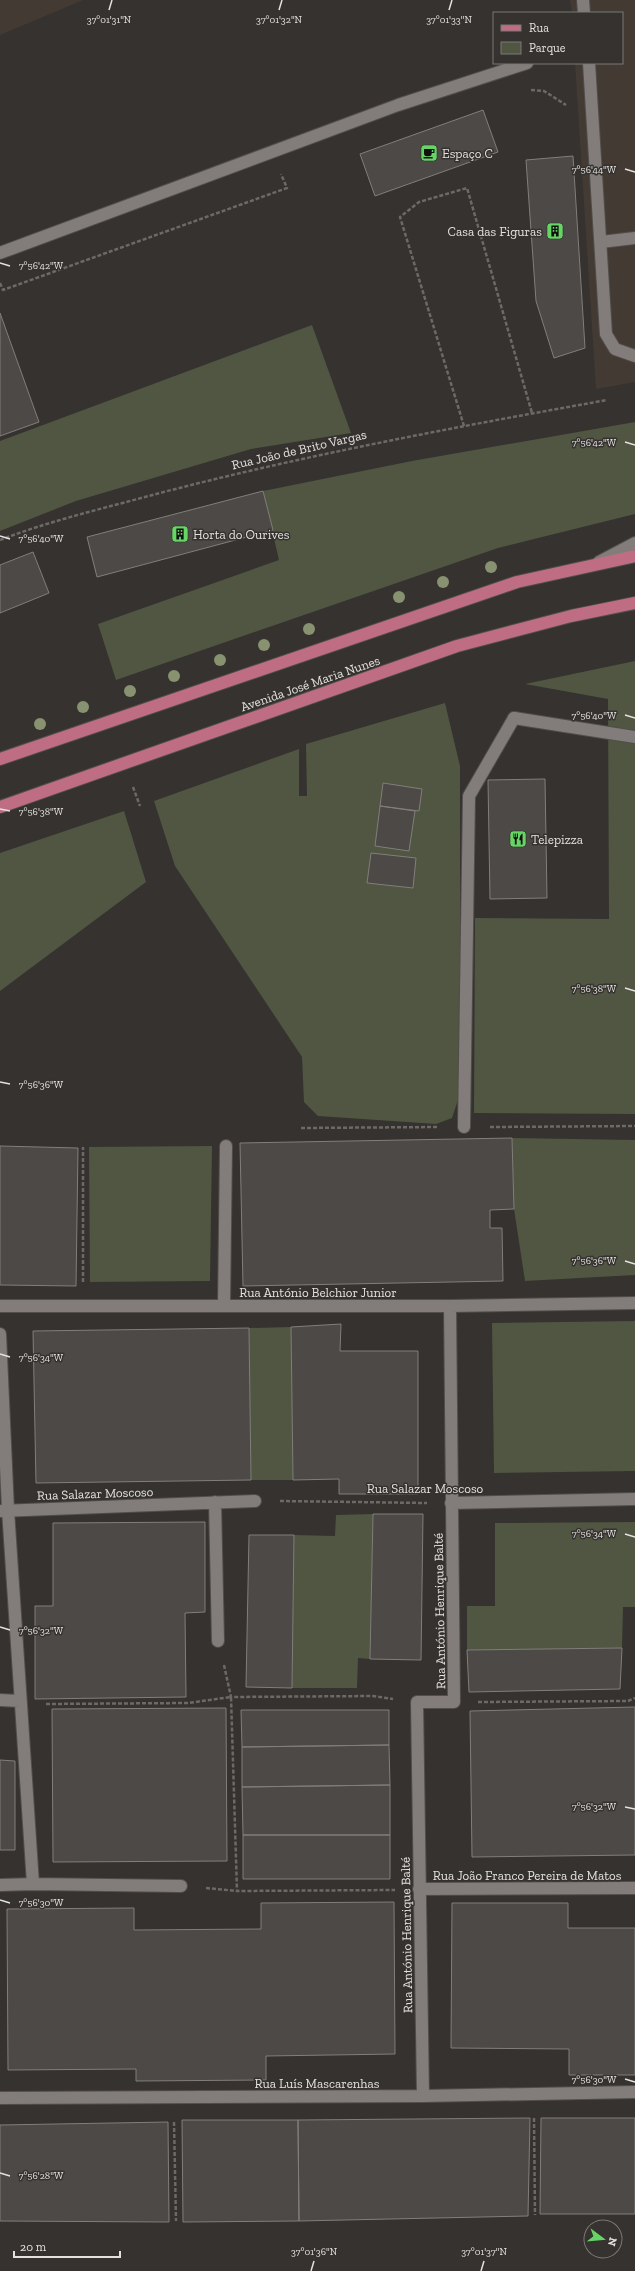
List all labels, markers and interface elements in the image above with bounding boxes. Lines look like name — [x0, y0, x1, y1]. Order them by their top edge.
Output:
legend — [493, 12, 623, 64]
text: 37°01'31"N — [87, 14, 132, 26]
text: 37°01'32"N — [256, 14, 303, 26]
text: 37°01'33"N — [426, 14, 472, 26]
text: Rua — [529, 21, 549, 35]
text: Parque — [529, 41, 566, 55]
cafe icon: Espaço C — [419, 143, 439, 163]
place label: Espaço C — [442, 146, 493, 161]
text: 7°56'44"W — [572, 164, 617, 176]
building icon: Casa das Figuras — [545, 221, 565, 241]
place label: Casa das Figuras — [448, 224, 542, 239]
text: 7°56'42"W — [19, 260, 64, 272]
street label: Rua João de Brito Vargas — [230, 427, 368, 472]
text: 7°56'42"W — [572, 437, 617, 449]
building icon: Horta do Ourives — [170, 524, 190, 544]
place label: Horta do Ourives — [193, 527, 290, 542]
text: 7°56'40"W — [19, 533, 64, 545]
street label: Avenida José Maria Nunes — [239, 652, 382, 714]
text: 7°56'40"W — [572, 710, 617, 722]
text: 7°56'38"W — [19, 806, 64, 818]
restaurant icon: Telepizza — [508, 829, 528, 849]
place label: Telepizza — [531, 832, 584, 847]
text: 7°56'38"W — [572, 983, 617, 995]
text: 7°56'36"W — [19, 1079, 64, 1091]
text: 7°56'36"W — [572, 1255, 617, 1267]
street label: Rua António Belchior Junior — [239, 1285, 397, 1300]
text: 7°56'34"W — [19, 1352, 64, 1364]
street label: Rua Salazar Moscoso — [367, 1481, 484, 1496]
street label: Rua Salazar Moscoso — [37, 1484, 154, 1503]
text: 7°56'34"W — [572, 1528, 617, 1540]
street label: Rua António Henrique Balté — [431, 1533, 448, 1689]
text: 7°56'32"W — [19, 1625, 64, 1637]
text: 7°56'32"W — [572, 1801, 617, 1813]
street label: Rua António Henrique Balté — [398, 1857, 415, 2013]
street label: Rua João Franco Pereira de Matos — [433, 1868, 622, 1883]
text: 7°56'30"W — [19, 1897, 64, 1909]
text: 7°56'30"W — [572, 2074, 617, 2086]
street label: Rua Luís Mascarenhas — [255, 2076, 380, 2091]
text: 7°56'28"W — [19, 2170, 64, 2182]
north arrow — [583, 2219, 623, 2259]
scale bar — [14, 2233, 120, 2259]
text: N — [605, 2236, 620, 2248]
text: 20 m — [20, 2240, 47, 2254]
text: 37°01'36"N — [291, 2246, 338, 2258]
text: 37°01'37"N — [461, 2246, 507, 2258]

